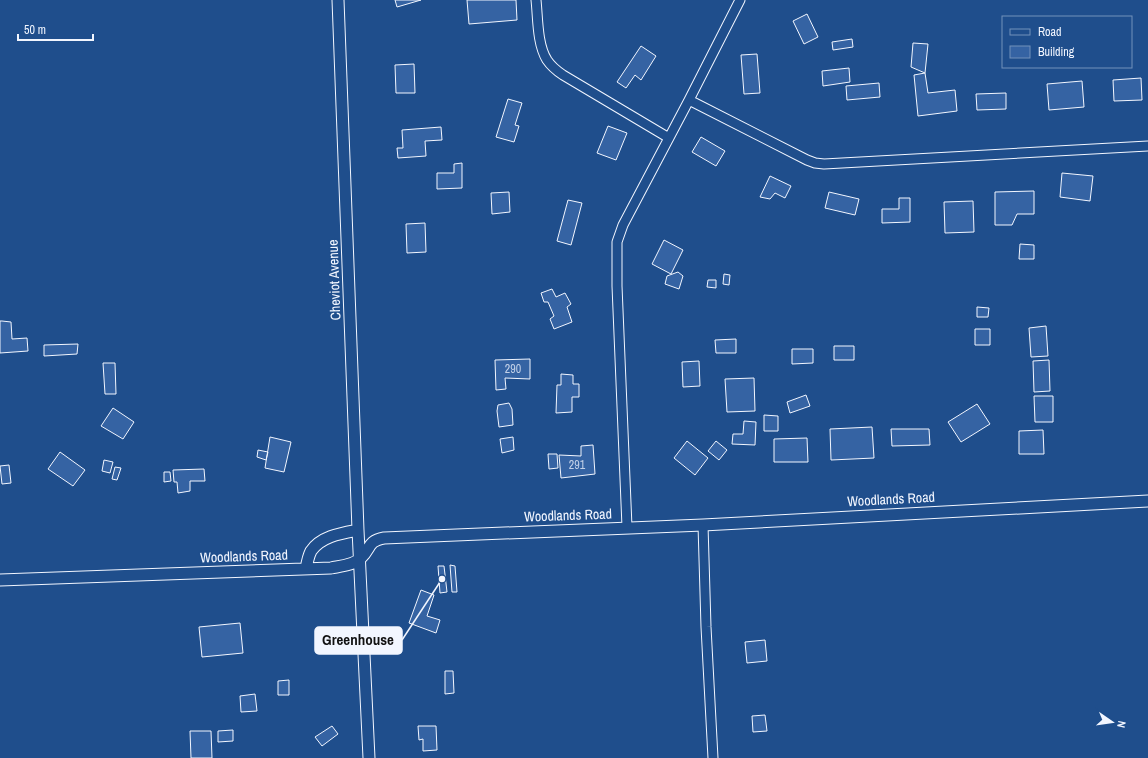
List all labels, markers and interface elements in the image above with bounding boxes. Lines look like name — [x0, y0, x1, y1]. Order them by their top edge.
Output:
scale bar — [18, 16, 93, 42]
legend — [1002, 16, 1132, 68]
text: 50 m — [24, 22, 46, 38]
text: Road — [1038, 24, 1062, 40]
text: Building — [1038, 44, 1075, 60]
street label: Cheviot Avenue — [324, 239, 344, 321]
house number: 290 — [505, 361, 521, 377]
house number: 291 — [569, 457, 586, 473]
street label: Woodlands Road — [847, 488, 935, 510]
street label: Woodlands Road — [524, 504, 612, 526]
street label: Woodlands Road — [200, 545, 288, 567]
callout: Greenhouse — [315, 627, 402, 654]
text: Greenhouse — [322, 629, 394, 650]
north arrow — [1092, 702, 1132, 742]
text: N — [1114, 720, 1129, 729]

